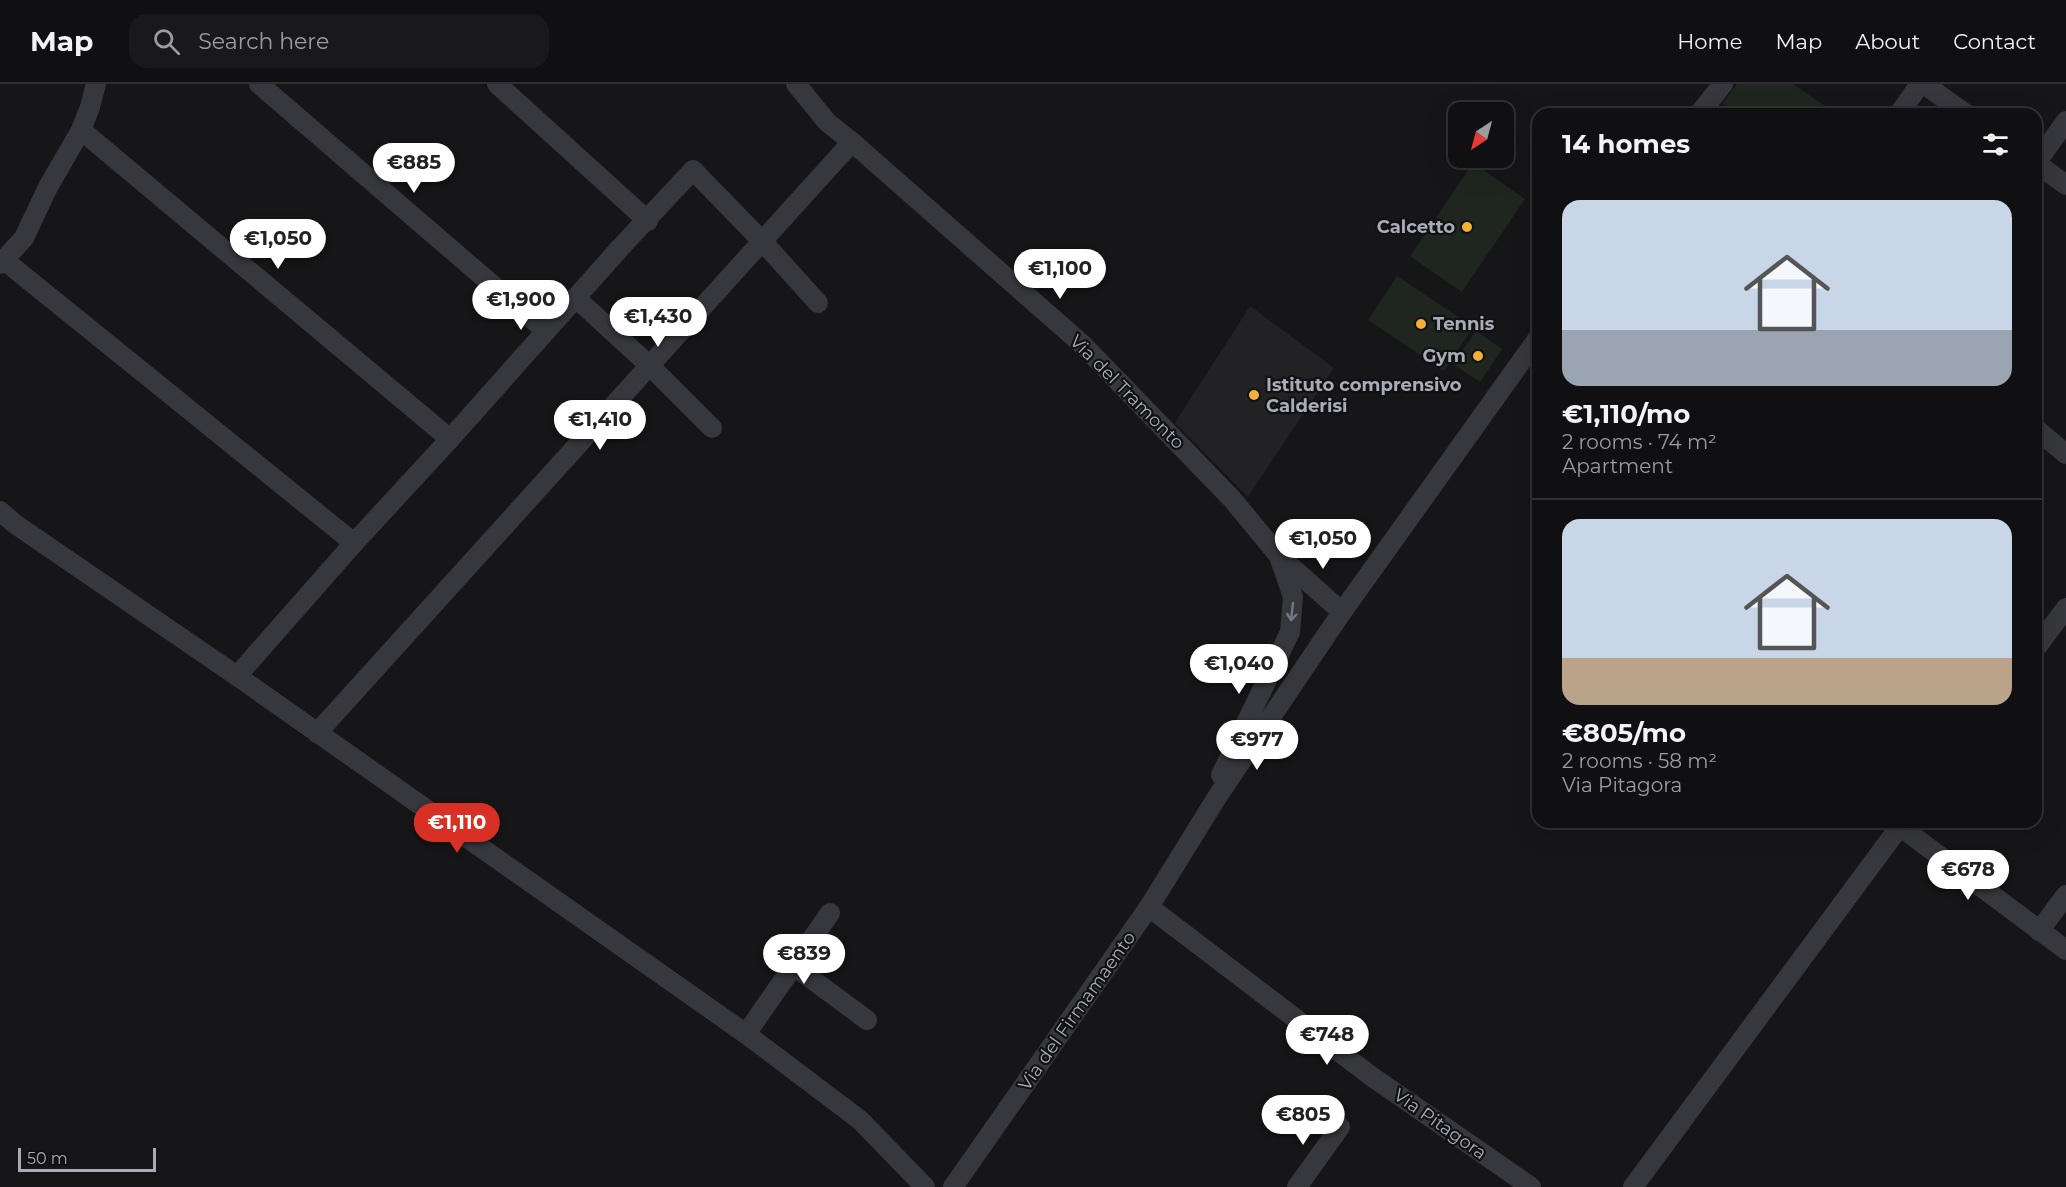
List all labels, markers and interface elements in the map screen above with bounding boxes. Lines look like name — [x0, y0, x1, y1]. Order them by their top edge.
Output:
search box — [129, 14, 549, 68]
text: Map — [30, 24, 93, 58]
icon: search — [150, 25, 183, 58]
text: Search here — [198, 28, 329, 55]
text: Home — [1677, 29, 1742, 54]
text: Map — [1775, 29, 1822, 54]
text: About — [1855, 29, 1920, 54]
text: Contact — [1953, 29, 2036, 54]
north arrow — [1448, 102, 1514, 168]
map controls — [1448, 102, 1514, 168]
text: 14 homes — [1562, 128, 1690, 160]
icon: filters — [1979, 128, 2012, 161]
pin: €885 — [378, 143, 450, 194]
text: €885 — [387, 150, 441, 174]
place label: Calcetto — [1377, 216, 1455, 238]
pin: €1,050 — [229, 219, 327, 270]
marker: Calcetto — [1460, 220, 1474, 234]
text: €1,050 — [244, 226, 312, 250]
icon: home — [1733, 239, 1841, 347]
pin: €1,100 — [1011, 249, 1109, 300]
text: €1,100 — [1028, 256, 1092, 280]
pin: €1,900 — [472, 280, 570, 331]
text: €1,900 — [486, 287, 556, 311]
pin: €1,430 — [609, 297, 707, 348]
text: €1,430 — [624, 304, 692, 328]
place label: Tennis — [1433, 313, 1495, 335]
marker: Tennis — [1414, 317, 1428, 331]
street label: Via del Tramonto — [1065, 330, 1189, 454]
place label: Gym — [1422, 345, 1466, 367]
marker: Gym — [1471, 349, 1485, 363]
place label: Istituto comprensivo Calderisi — [1266, 374, 1462, 417]
marker: Istituto comprensivo Calderisi — [1247, 388, 1261, 402]
text: €1,110/mo — [1562, 398, 1690, 430]
pin: €1,410 — [551, 400, 649, 451]
text: €1,410 — [568, 407, 632, 431]
text: 2 rooms · 74 m² — [1562, 430, 1717, 454]
text: Apartment — [1562, 454, 1673, 478]
pin: €1,050 — [1274, 519, 1372, 570]
text: €1,050 — [1289, 526, 1357, 550]
icon: home — [1733, 558, 1841, 666]
one-way arrow — [1286, 602, 1297, 622]
pin: €1,040 — [1190, 644, 1288, 695]
text: €1,040 — [1204, 651, 1274, 675]
text: €805/mo — [1562, 717, 1686, 749]
pin: €977 — [1221, 720, 1293, 771]
text: €977 — [1230, 727, 1284, 751]
text: 2 rooms · 58 m² — [1562, 749, 1717, 773]
text: Via Pitagora — [1562, 773, 1682, 797]
pin: €1,110 — [408, 803, 506, 854]
text: €1,110 — [428, 810, 486, 834]
pin: €678 — [1932, 850, 2004, 901]
text: €678 — [1941, 857, 1995, 881]
street label: Via del Firmamaento — [1014, 927, 1140, 1095]
pin: €839 — [768, 934, 840, 985]
text: €839 — [777, 941, 831, 965]
pin: €748 — [1291, 1015, 1363, 1066]
text: €748 — [1300, 1022, 1354, 1046]
street label: Via Pitagora — [1389, 1084, 1491, 1164]
pin: €805 — [1267, 1095, 1339, 1146]
text: €805 — [1276, 1102, 1330, 1126]
scale bar — [18, 1145, 156, 1172]
text: 50 m — [27, 1149, 68, 1168]

